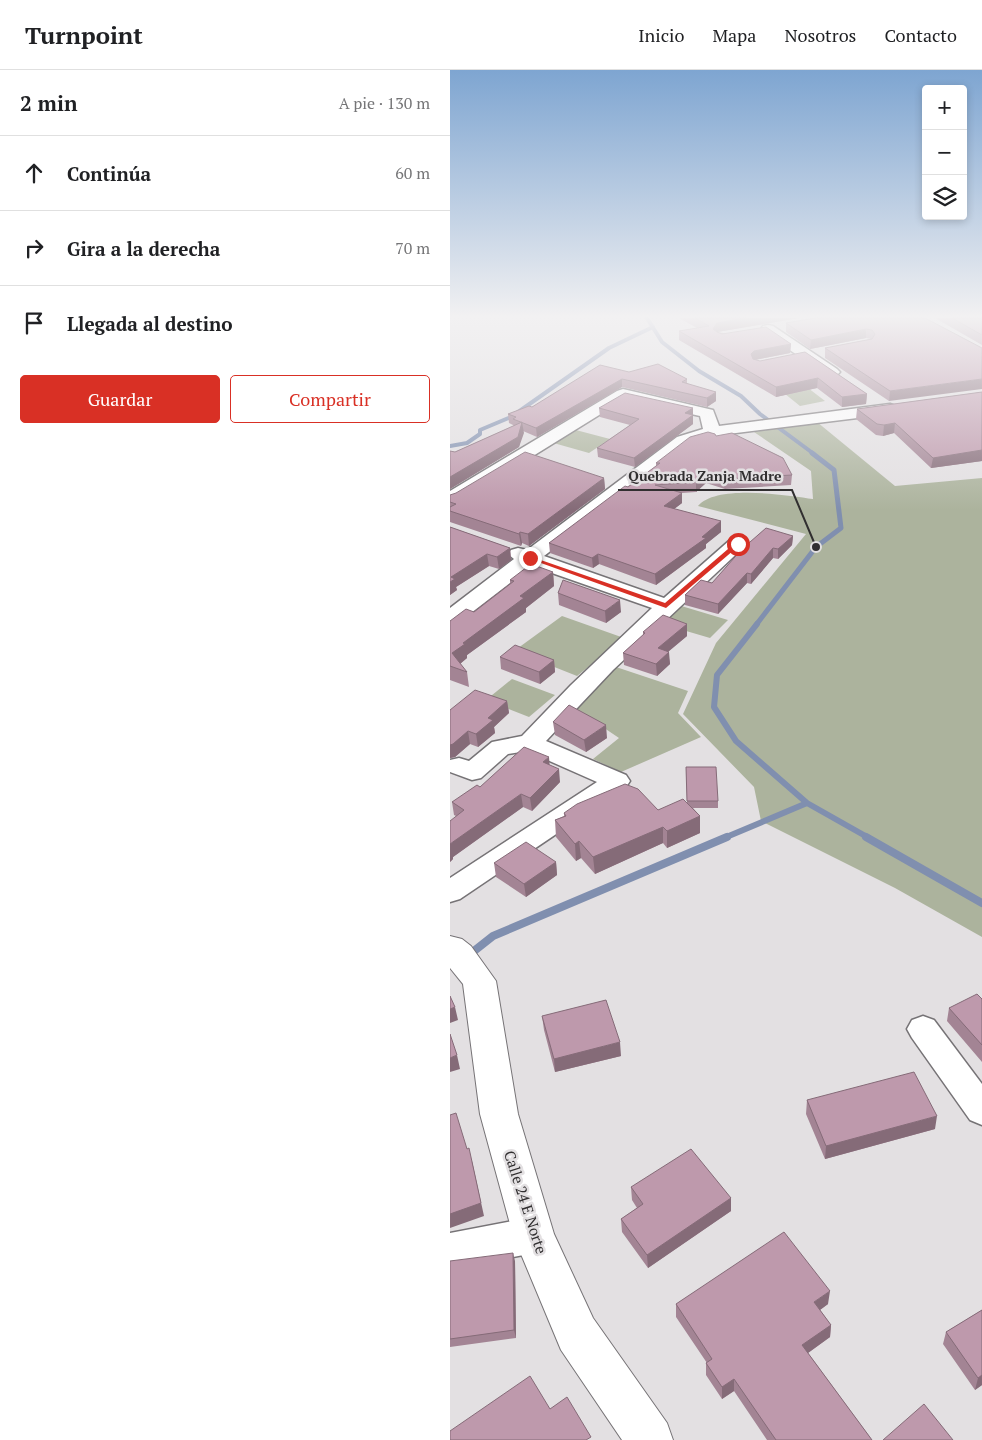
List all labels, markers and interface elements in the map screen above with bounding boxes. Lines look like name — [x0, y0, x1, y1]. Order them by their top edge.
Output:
text: Turnpoint — [25, 19, 143, 51]
text: Inicio — [638, 23, 684, 47]
text: Mapa — [712, 23, 756, 47]
text: Nosotros — [784, 23, 856, 47]
text: Contacto — [884, 23, 957, 47]
map controls — [922, 85, 967, 220]
button: + — [922, 85, 967, 130]
text: 2 min — [20, 89, 77, 117]
text: A pie · 130 m — [339, 92, 430, 114]
button: − — [922, 130, 967, 175]
icon: ahead — [20, 159, 48, 187]
text: Continúa — [67, 161, 151, 186]
text: 60 m — [395, 162, 430, 184]
button: layers — [922, 175, 967, 220]
icon: right — [20, 234, 48, 262]
text: Gira a la derecha — [67, 236, 220, 261]
text: 70 m — [395, 237, 430, 259]
icon: arrive — [20, 309, 48, 337]
text: Llegada al destino — [67, 311, 233, 336]
button: Guardar — [20, 375, 220, 423]
button: Compartir — [230, 375, 430, 423]
callout: Quebrada Zanja Madre — [618, 461, 792, 490]
text: Quebrada Zanja Madre — [628, 466, 782, 485]
route start — [727, 533, 750, 556]
route end — [519, 547, 542, 570]
street label: Calle 24 E Norte — [500, 1148, 552, 1256]

